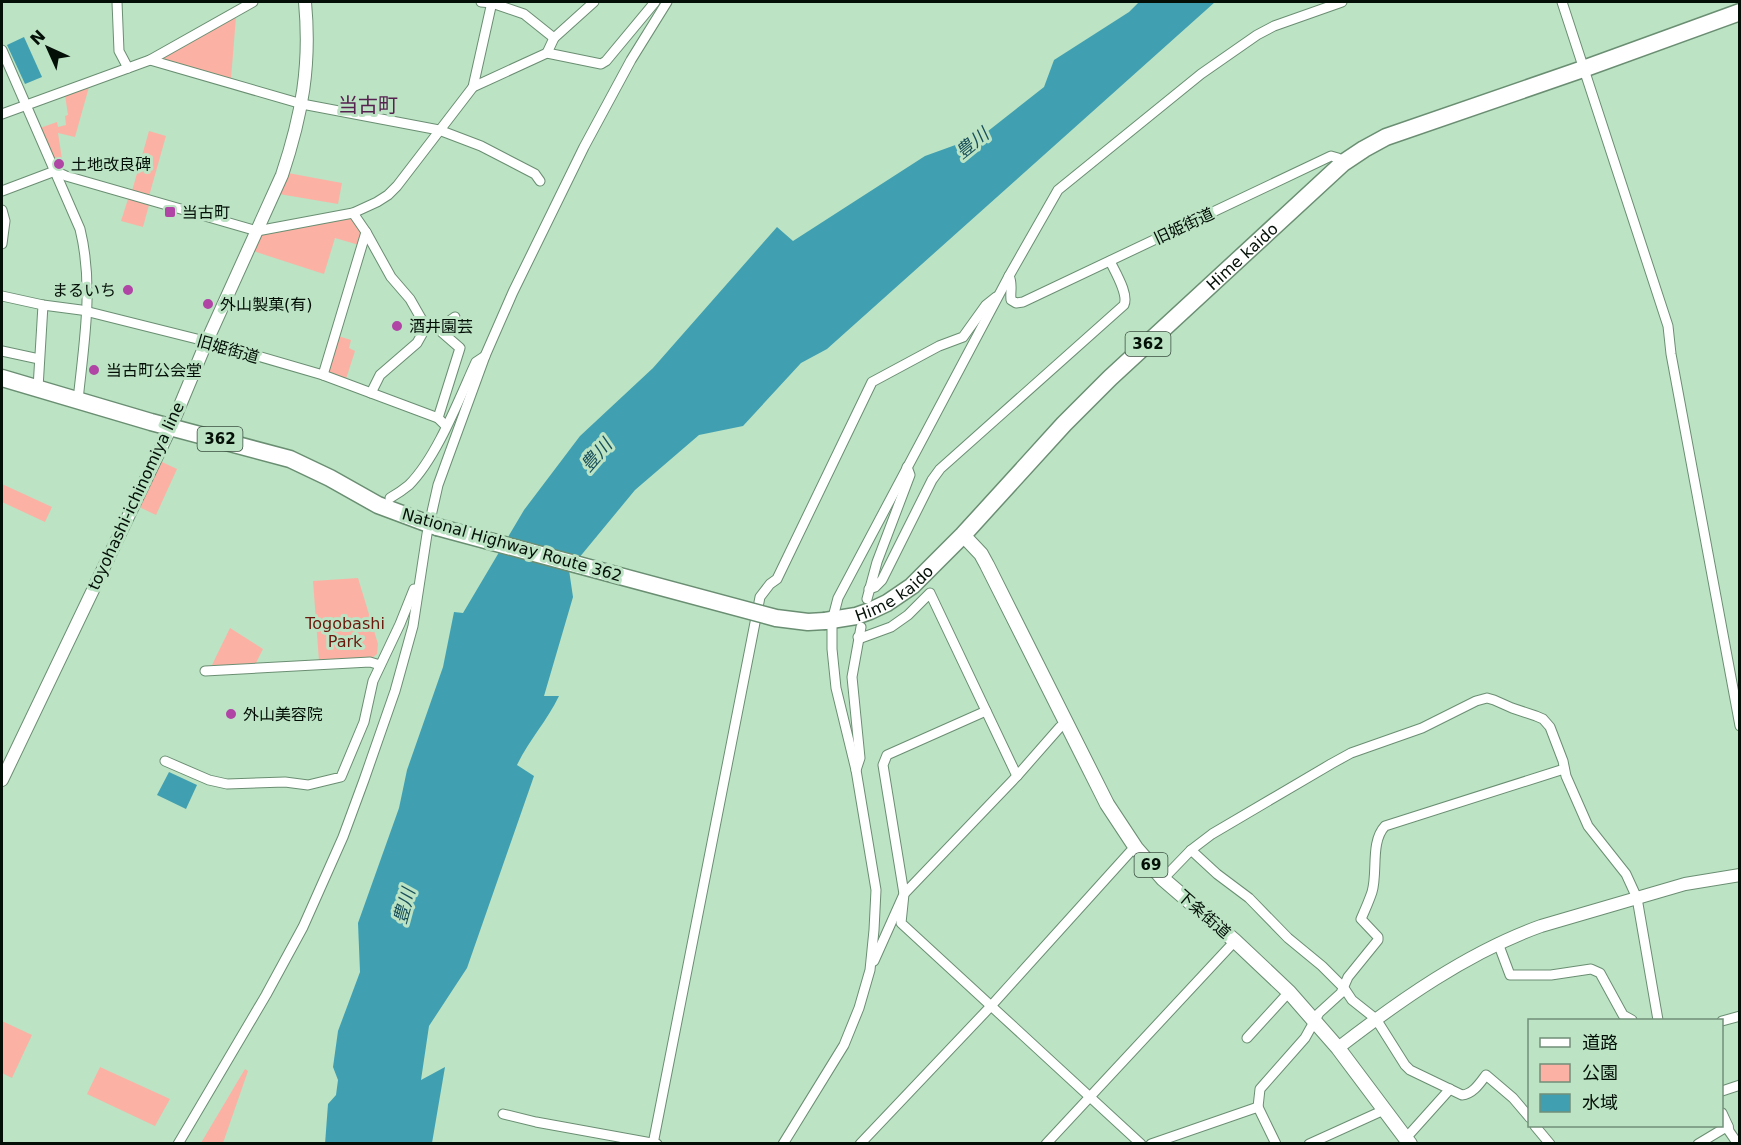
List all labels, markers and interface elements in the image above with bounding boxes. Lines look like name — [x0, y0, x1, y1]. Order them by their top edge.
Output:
north arrow — [18, 18, 78, 78]
text: N — [26, 26, 49, 49]
district label: 当古町 — [338, 93, 398, 117]
water label: 豊川 — [951, 122, 994, 162]
place label: 土地改良碑 — [71, 155, 151, 174]
marker: 土地改良碑 — [52, 157, 66, 171]
place label: 当古町 — [182, 203, 230, 222]
street label: 旧姫街道 — [1151, 204, 1217, 248]
marker: 当古町 — [163, 205, 177, 219]
street label: Hime kaido — [1202, 219, 1281, 294]
place label: まるいち — [52, 281, 116, 300]
marker: まるいち — [121, 283, 135, 297]
place label: 外山製菓(有) — [220, 295, 313, 314]
marker: 外山製菓(有) — [201, 297, 215, 311]
place label: 酒井園芸 — [409, 317, 473, 336]
marker: 酒井園芸 — [390, 319, 404, 333]
street label: 旧姫街道 — [195, 331, 261, 367]
road number: 362 — [1126, 332, 1170, 356]
place label: 当古町公会堂 — [106, 361, 202, 380]
marker: 当古町公会堂 — [87, 363, 101, 377]
street label: toyohashi-ichinomiya line — [84, 399, 188, 593]
road number: 362 — [198, 427, 242, 451]
water label: 豊川 — [576, 433, 617, 475]
street label: National Highway Route 362 — [400, 504, 624, 586]
street label: Hime kaido — [852, 561, 937, 625]
park label: Togobashi Park — [304, 614, 385, 651]
place label: 外山美容院 — [243, 705, 323, 724]
marker: 外山美容院 — [224, 707, 238, 721]
road number: 69 — [1134, 853, 1168, 877]
water label: 豊川 — [389, 884, 419, 926]
street label: 下条街道 — [1174, 886, 1234, 942]
legend — [1528, 1019, 1723, 1127]
text: 道路 — [1582, 1032, 1618, 1053]
text: 公園 — [1582, 1062, 1618, 1083]
text: 水域 — [1582, 1092, 1618, 1113]

